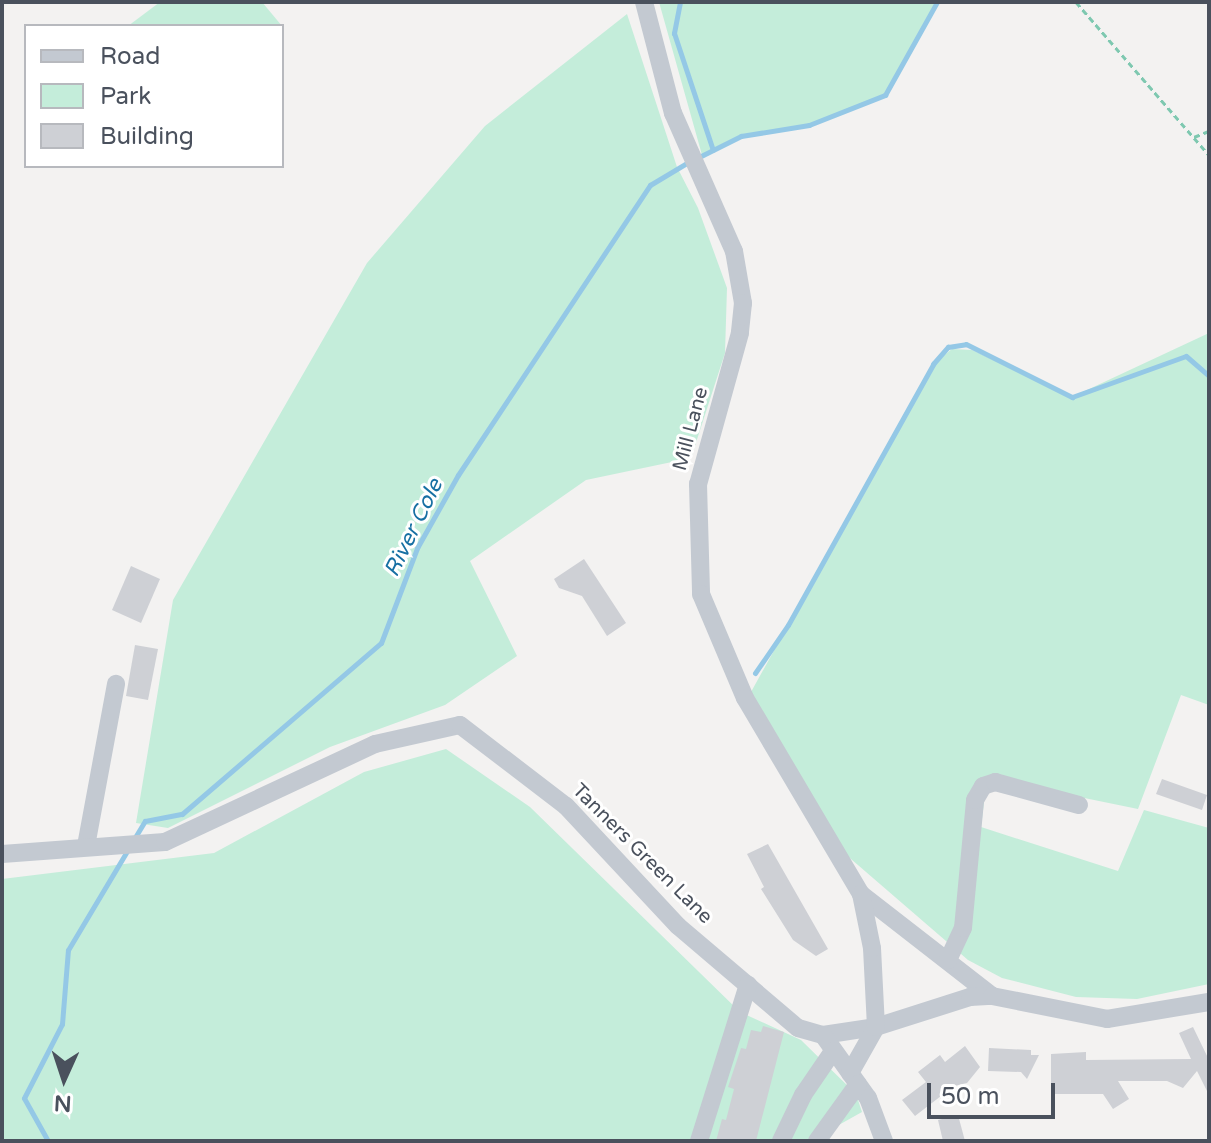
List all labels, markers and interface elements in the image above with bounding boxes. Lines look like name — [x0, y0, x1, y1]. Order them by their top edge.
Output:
legend — [24, 24, 284, 168]
text: Road — [100, 42, 160, 71]
text: Park — [100, 82, 151, 111]
text: Building — [100, 122, 194, 151]
street label: Mill Lane — [668, 385, 714, 473]
water label: River Cole — [379, 475, 449, 581]
street label: Tanners Green Lane — [567, 779, 717, 929]
north arrow — [24, 1039, 104, 1119]
scale bar — [931, 1067, 1059, 1117]
text: 50 m — [941, 1082, 999, 1111]
text: N — [53, 1090, 72, 1116]

